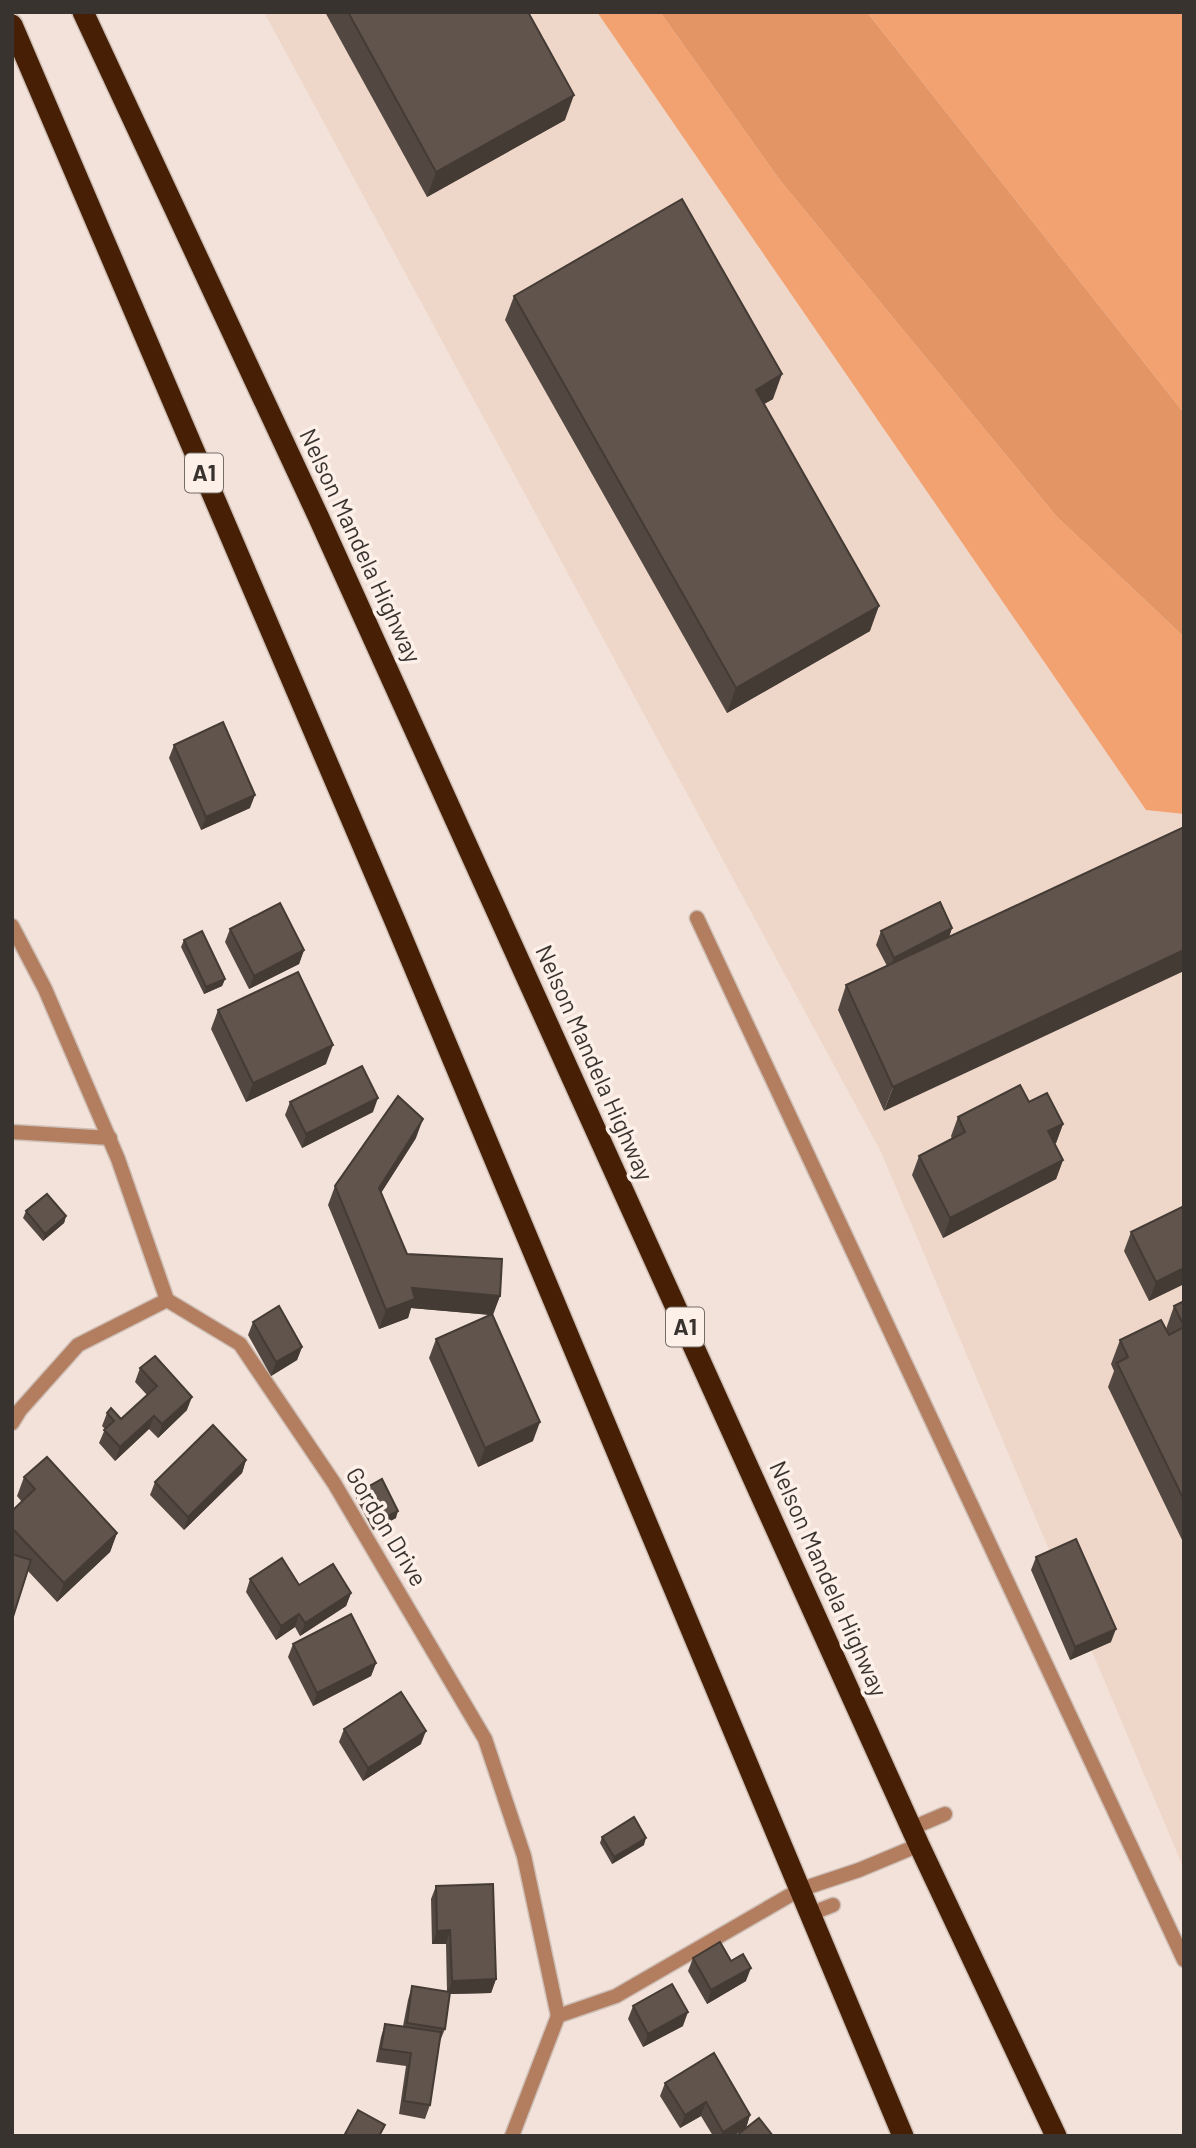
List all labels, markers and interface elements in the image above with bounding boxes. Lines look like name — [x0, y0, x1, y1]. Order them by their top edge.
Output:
street label: Nelson Mandela Highway — [294, 424, 428, 667]
road number: A1 — [185, 453, 223, 492]
street label: Nelson Mandela Highway — [530, 940, 661, 1185]
road number: A1 — [666, 1308, 704, 1346]
street label: Nelson Mandela Highway — [764, 1456, 895, 1701]
street label: Gordon Drive — [340, 1461, 434, 1591]

